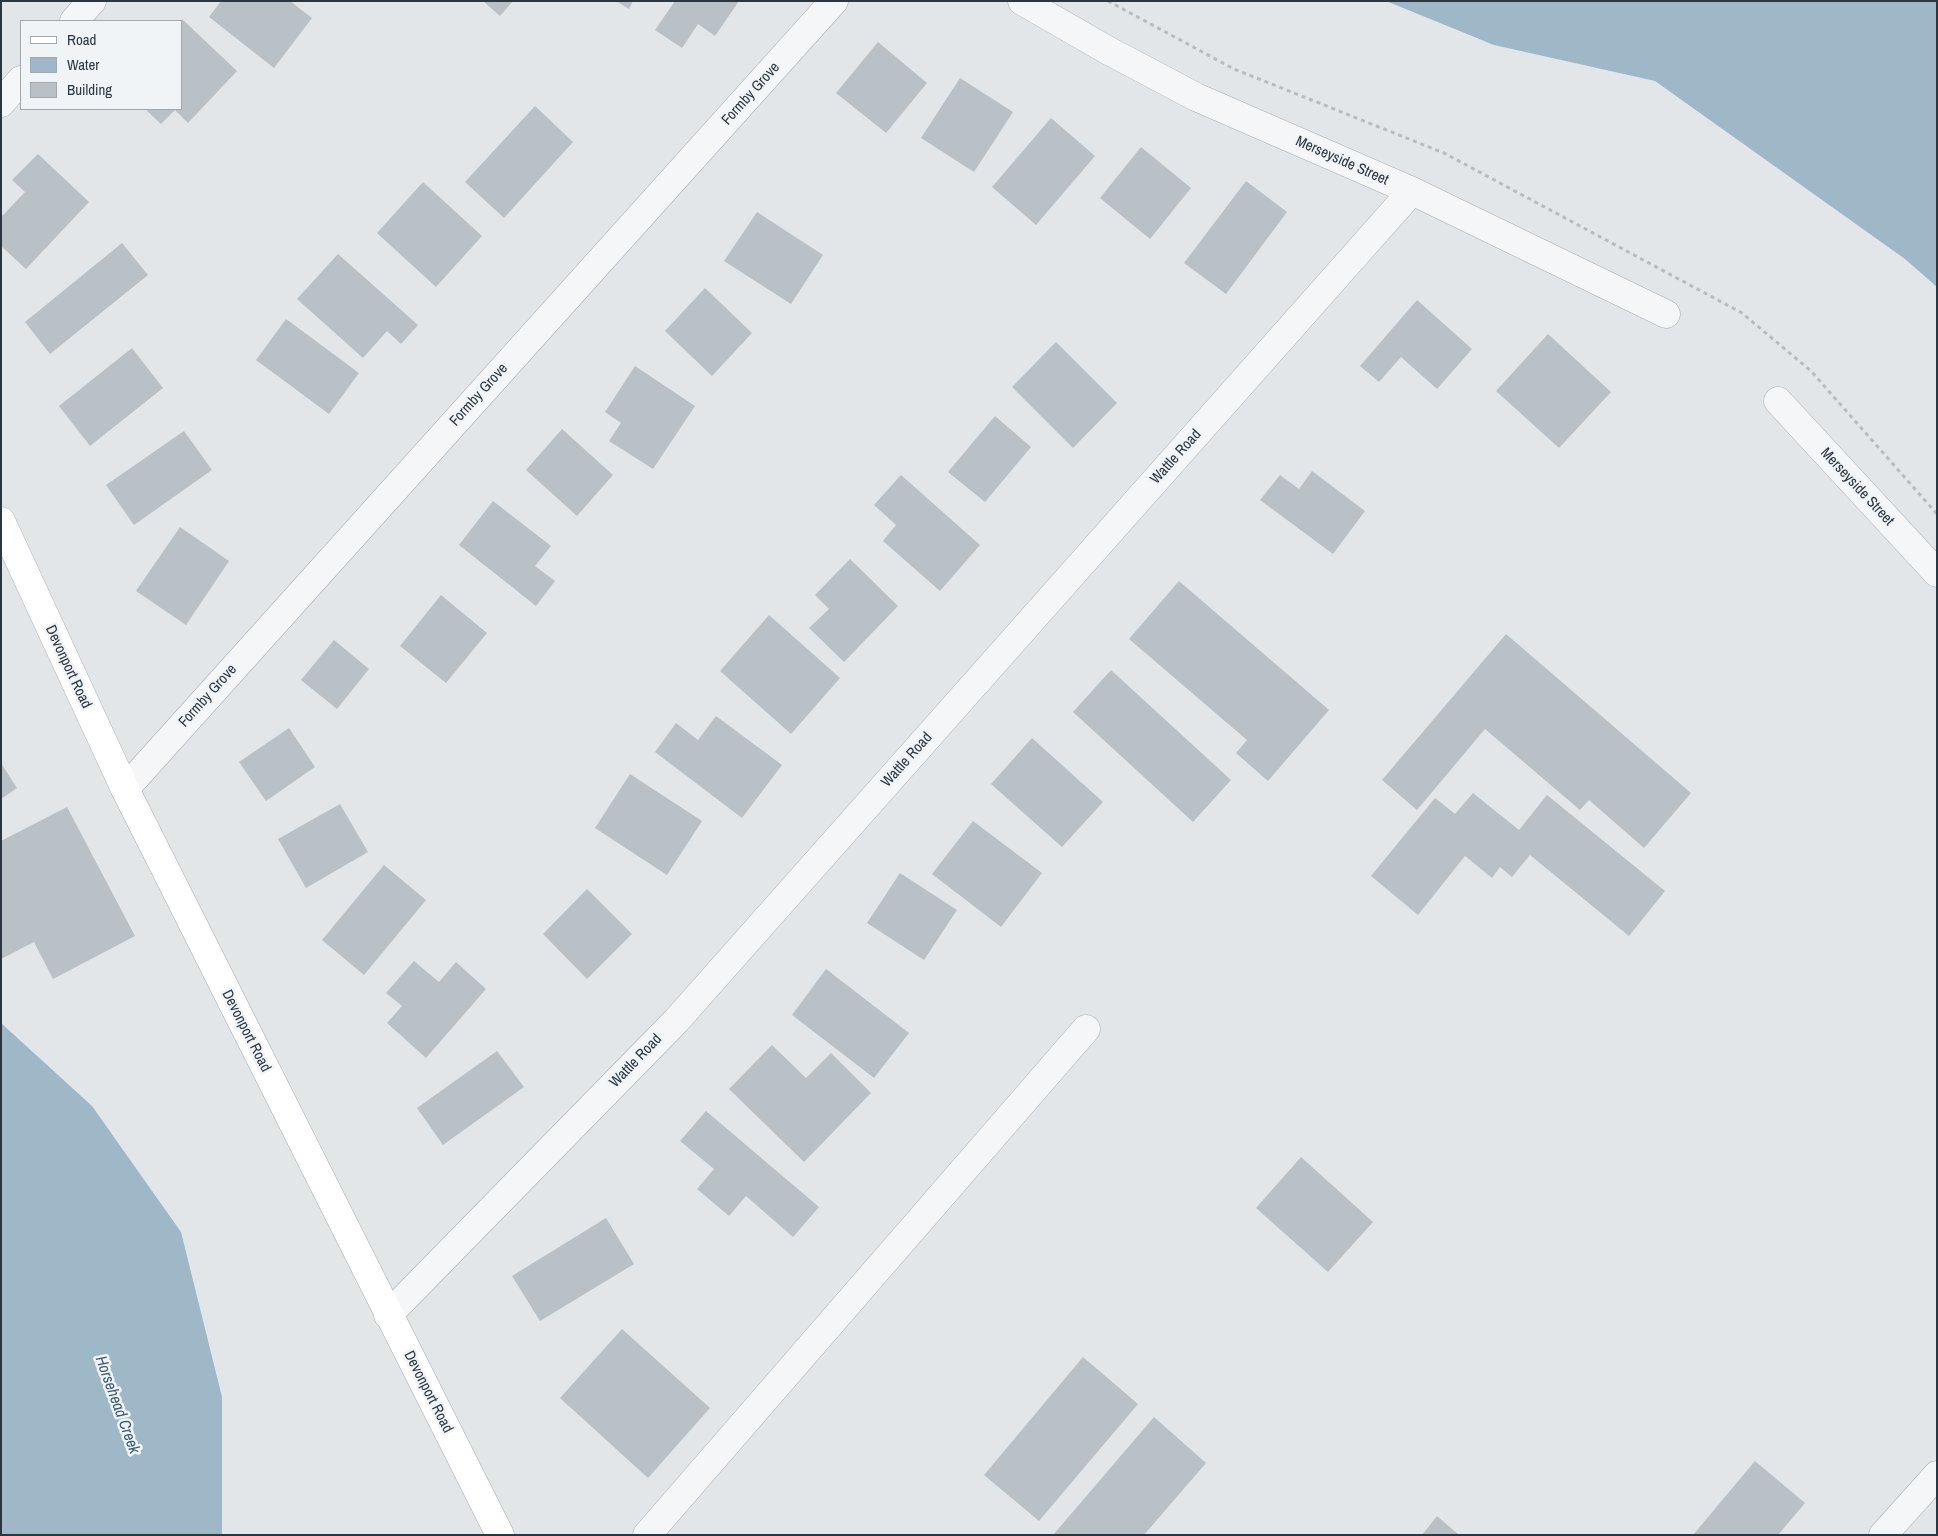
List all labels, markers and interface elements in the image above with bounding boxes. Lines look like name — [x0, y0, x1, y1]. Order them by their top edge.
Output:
legend — [20, 20, 182, 110]
text: Road — [67, 29, 96, 50]
text: Water — [67, 54, 99, 75]
street label: Formby Grove — [718, 59, 784, 129]
text: Building — [67, 79, 112, 100]
street label: Merseyside Street — [1293, 132, 1391, 190]
street label: Formby Grove — [446, 360, 512, 430]
street label: Wattle Road — [1147, 426, 1205, 488]
street label: Merseyside Street — [1816, 444, 1898, 530]
street label: Devonport Road — [41, 623, 95, 711]
street label: Formby Grove — [175, 661, 241, 731]
street label: Wattle Road — [878, 729, 936, 791]
street label: Devonport Road — [218, 987, 274, 1075]
street label: Wattle Road — [606, 1031, 666, 1091]
street label: Devonport Road — [400, 1348, 456, 1436]
water label: Horsehead Creek — [90, 1353, 144, 1457]

